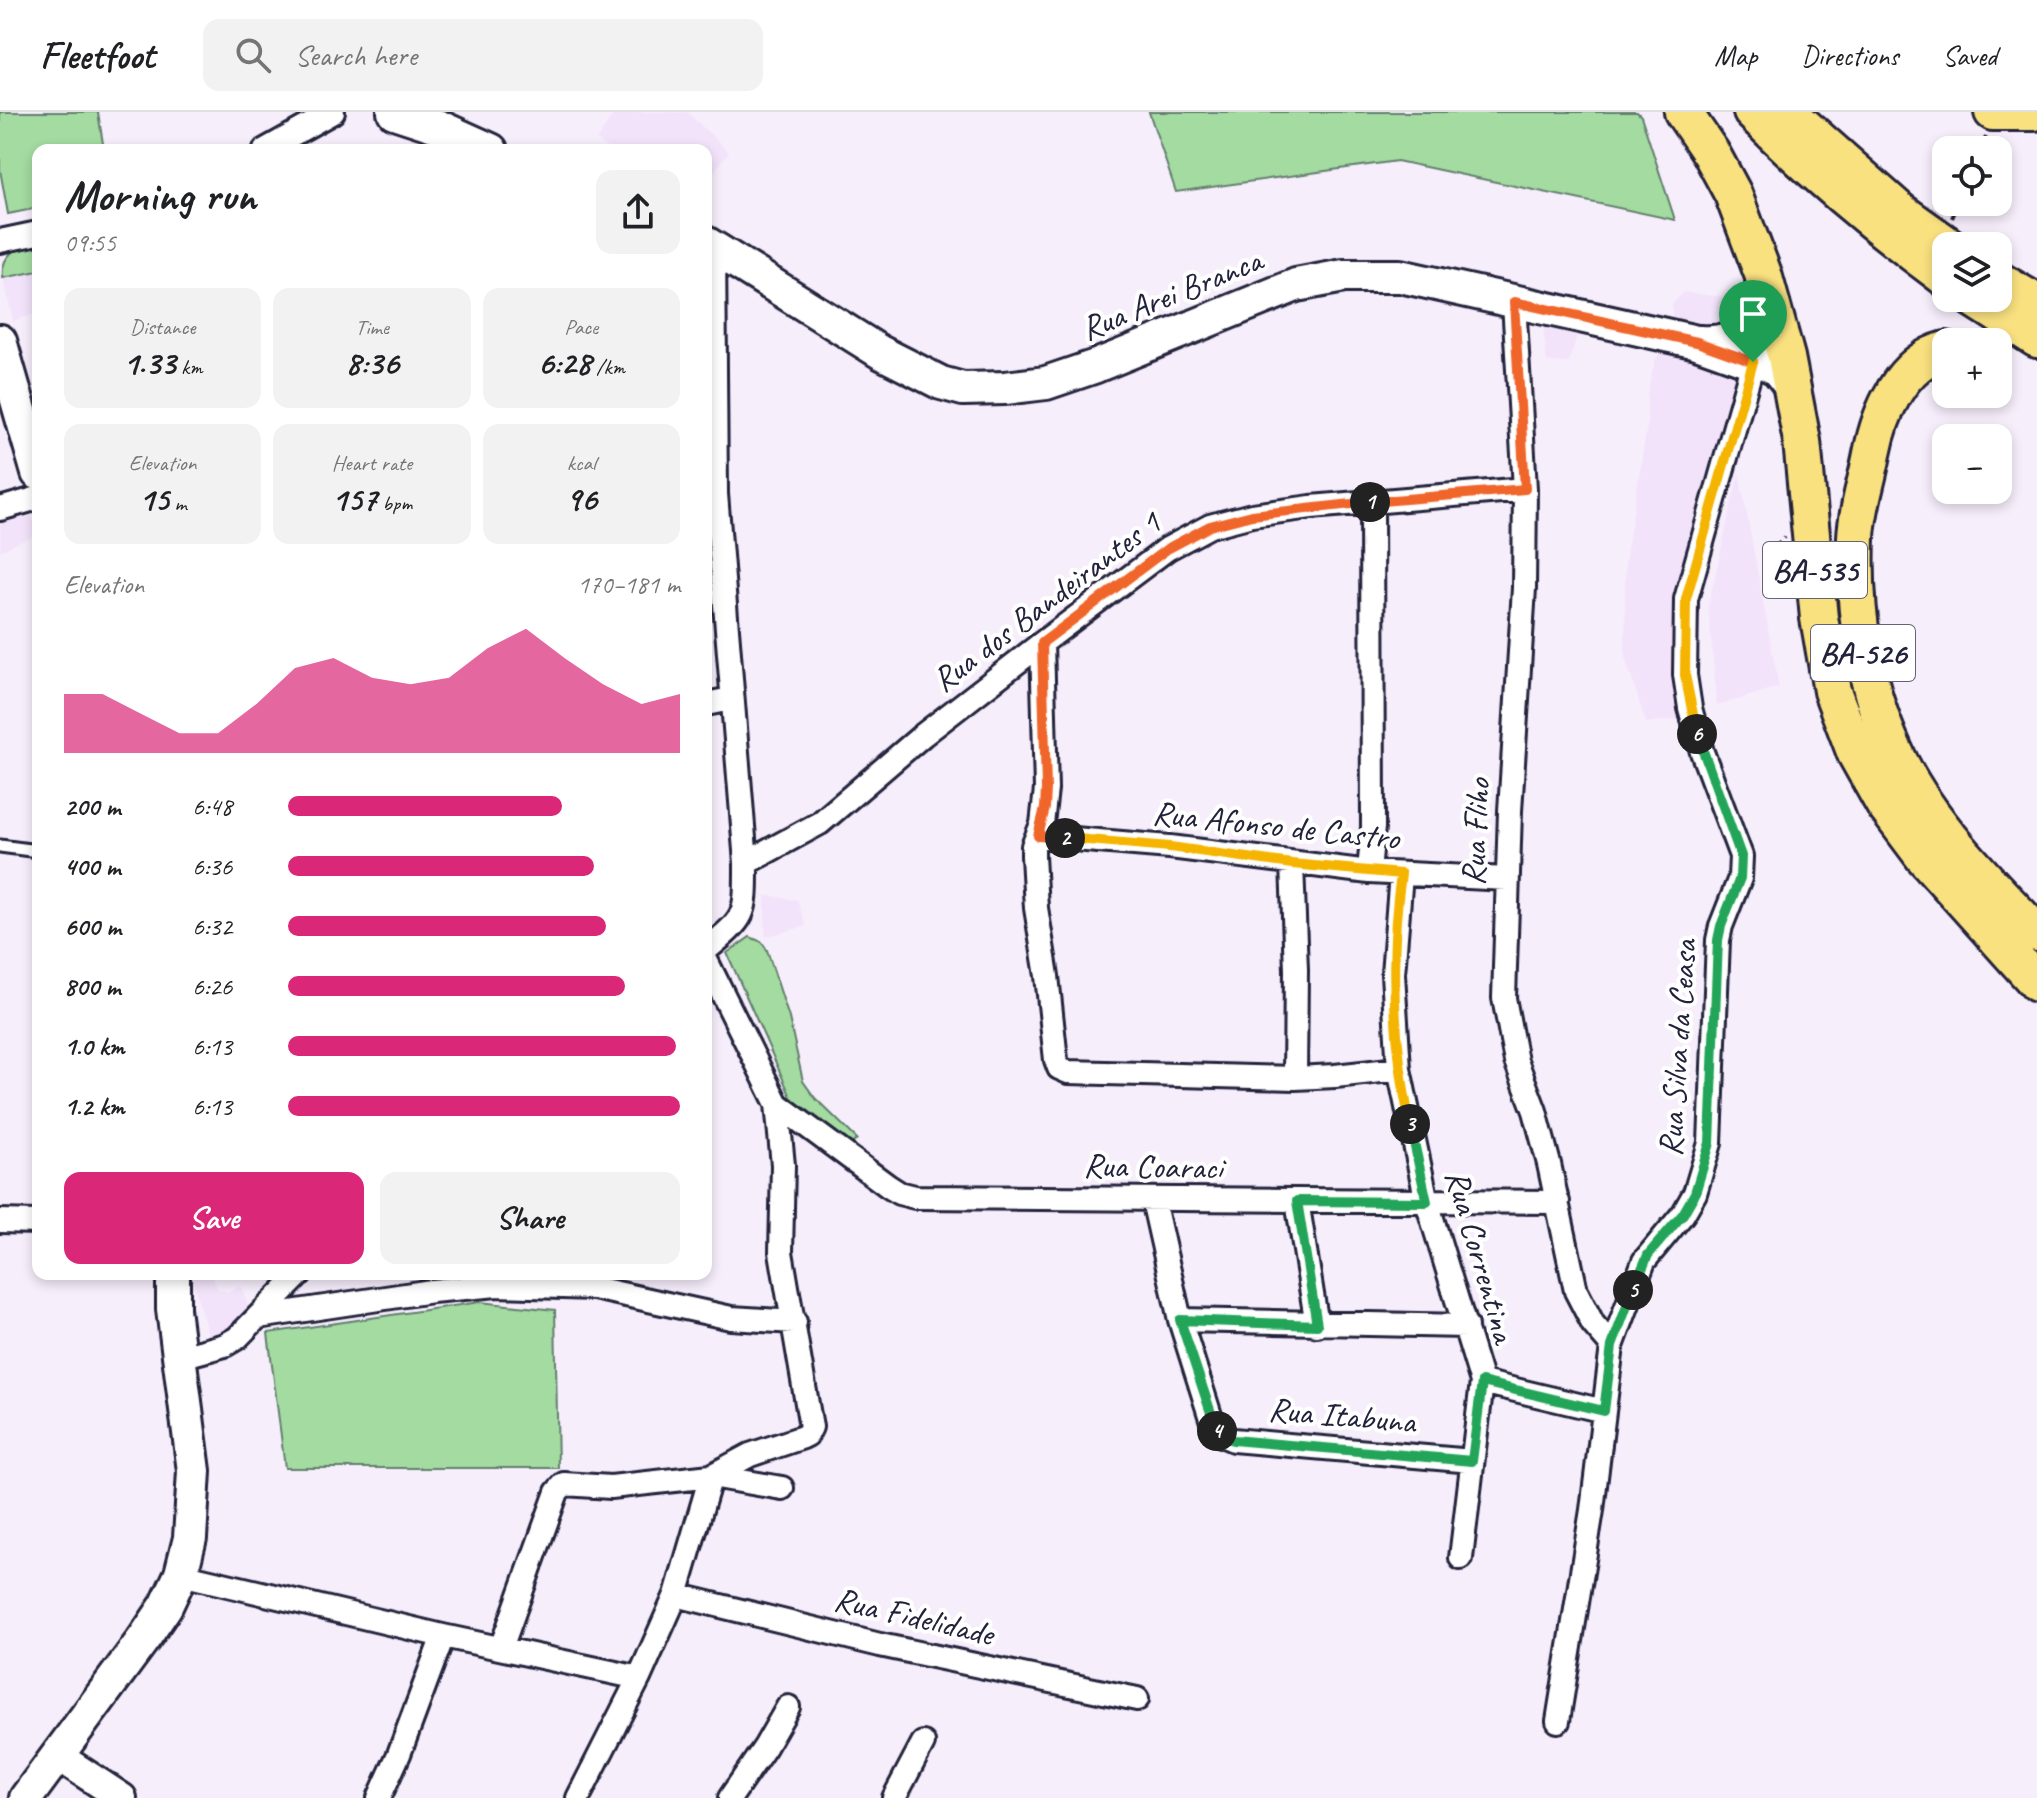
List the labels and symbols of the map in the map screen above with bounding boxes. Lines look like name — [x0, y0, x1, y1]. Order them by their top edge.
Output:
street label: Rua Arei Branca — [1074, 237, 1271, 350]
pin — [1719, 280, 1787, 362]
pin: 1 — [1350, 482, 1390, 522]
street label: Rua dos Bandeirantes 1 — [923, 500, 1170, 701]
road number: BA-535 — [1763, 542, 1867, 598]
road number: BA-526 — [1811, 625, 1915, 681]
pin: 6 — [1677, 714, 1717, 754]
street label: Rua Fliho — [1451, 775, 1499, 887]
street label: Rua Afonso de Castro — [1151, 791, 1403, 860]
pin: 2 — [1045, 818, 1085, 858]
street label: Rua Silva da Ceasa — [1648, 936, 1706, 1158]
pin: 3 — [1390, 1104, 1430, 1144]
street label: Rua Coaraci — [1083, 1143, 1228, 1189]
street label: Rua Correntina — [1436, 1165, 1527, 1350]
pin: 5 — [1613, 1270, 1653, 1310]
street label: Rua Itabuna — [1267, 1387, 1420, 1443]
pin: 4 — [1197, 1411, 1237, 1451]
street label: Rua Fidelidade — [830, 1577, 1001, 1656]

